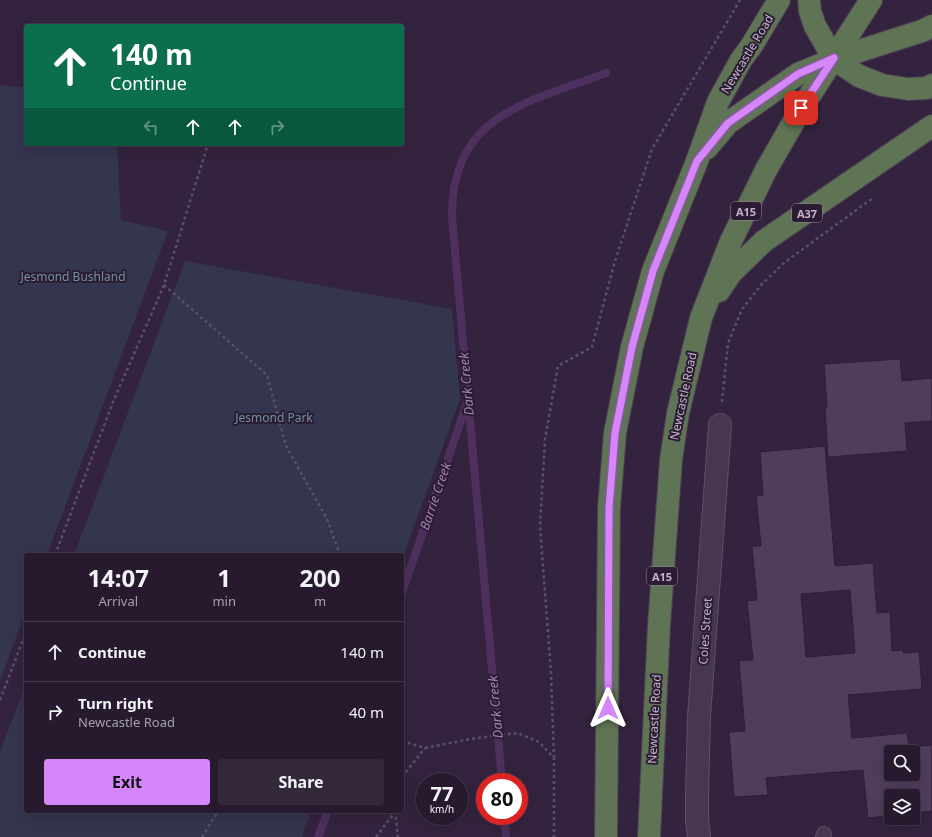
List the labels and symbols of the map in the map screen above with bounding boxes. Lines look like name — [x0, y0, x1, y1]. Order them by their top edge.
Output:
street label: Newcastle Road — [717, 11, 777, 97]
pin — [784, 91, 818, 125]
road number: A15 — [731, 202, 761, 220]
road number: A37 — [792, 204, 822, 222]
park label: Jesmond Bushland — [19, 268, 126, 285]
street label: Newcastle Road — [665, 350, 701, 442]
water label: Dark Creek — [454, 351, 478, 416]
park label: Jesmond Park — [234, 409, 313, 426]
water label: Barrie Creek — [415, 459, 455, 532]
road number: A15 — [647, 567, 677, 585]
street label: Coles Street — [694, 596, 716, 665]
water label: Dark Creek — [483, 674, 507, 739]
street label: Newcastle Road — [643, 674, 665, 764]
position arrow — [587, 687, 629, 729]
speed limit sign: 80 — [476, 773, 528, 825]

